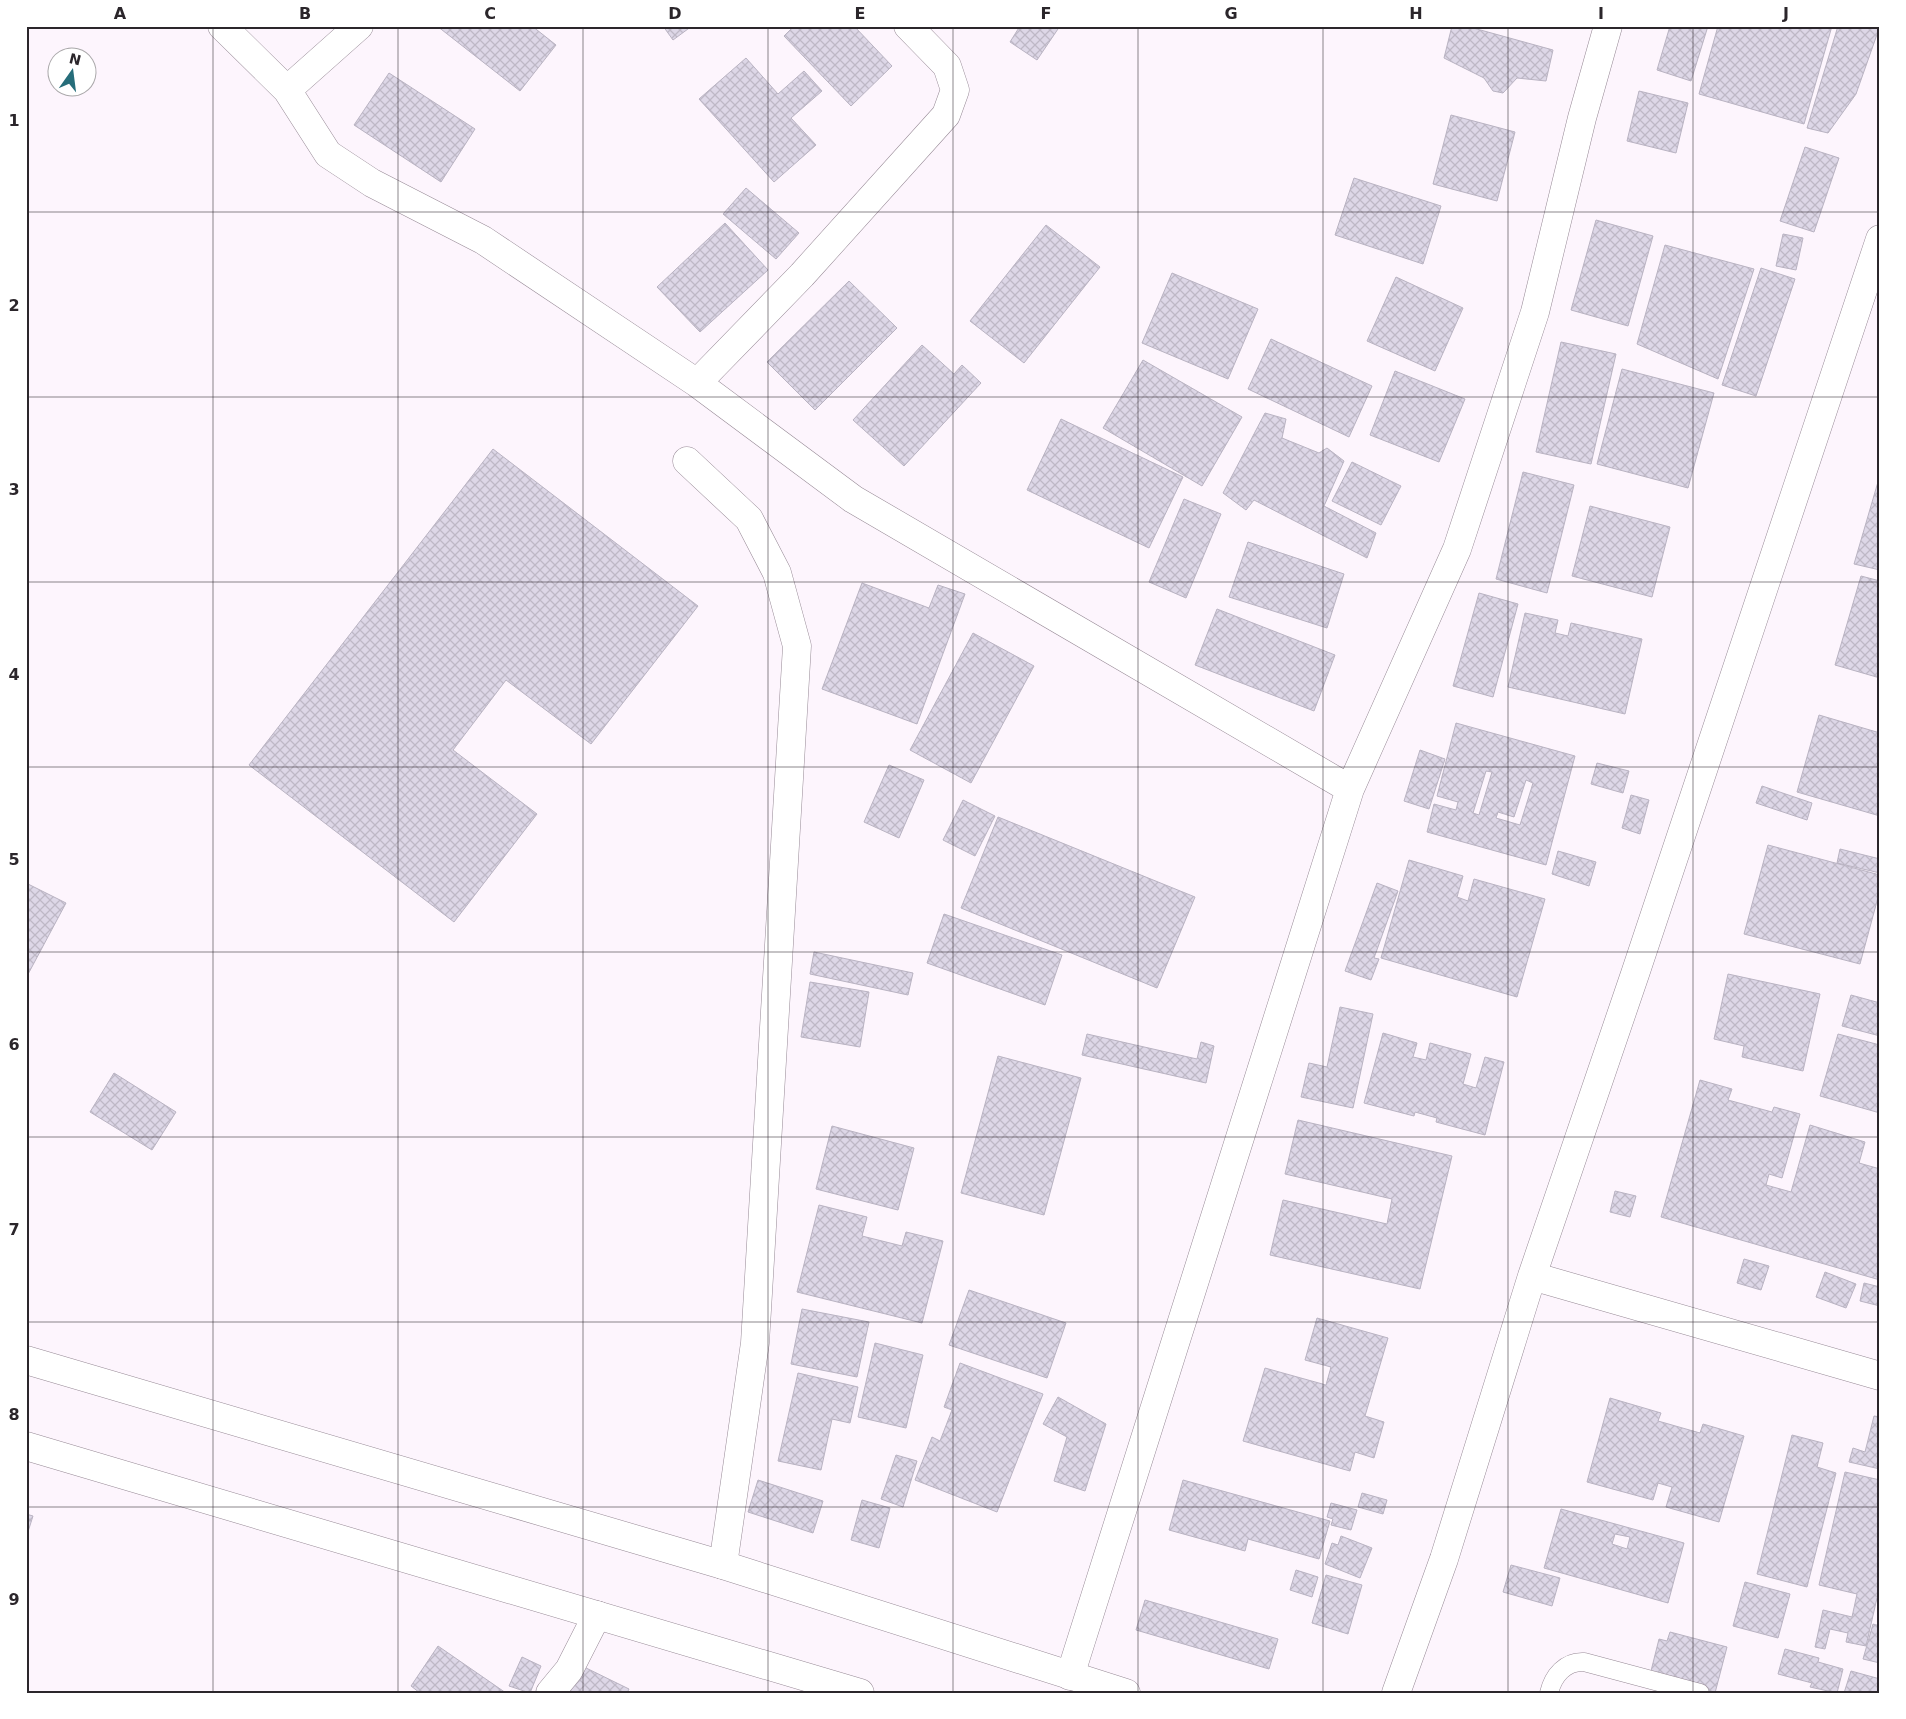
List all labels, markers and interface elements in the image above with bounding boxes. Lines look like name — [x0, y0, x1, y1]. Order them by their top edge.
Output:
text: A — [114, 4, 127, 23]
text: B — [299, 4, 311, 23]
text: C — [484, 4, 496, 23]
text: D — [668, 4, 682, 23]
text: E — [855, 4, 865, 23]
text: F — [1041, 4, 1051, 23]
text: G — [1224, 4, 1238, 23]
text: H — [1409, 4, 1423, 23]
text: I — [1598, 4, 1604, 23]
text: J — [1782, 4, 1789, 23]
north arrow — [48, 48, 98, 98]
text: N — [68, 50, 83, 69]
text: 1 — [8, 111, 20, 130]
text: 2 — [8, 296, 20, 315]
text: 3 — [8, 480, 20, 499]
text: 4 — [8, 665, 20, 684]
text: 5 — [8, 850, 20, 869]
text: 6 — [8, 1035, 20, 1054]
text: 7 — [8, 1220, 20, 1239]
text: 8 — [8, 1405, 20, 1424]
text: 9 — [8, 1590, 20, 1609]

